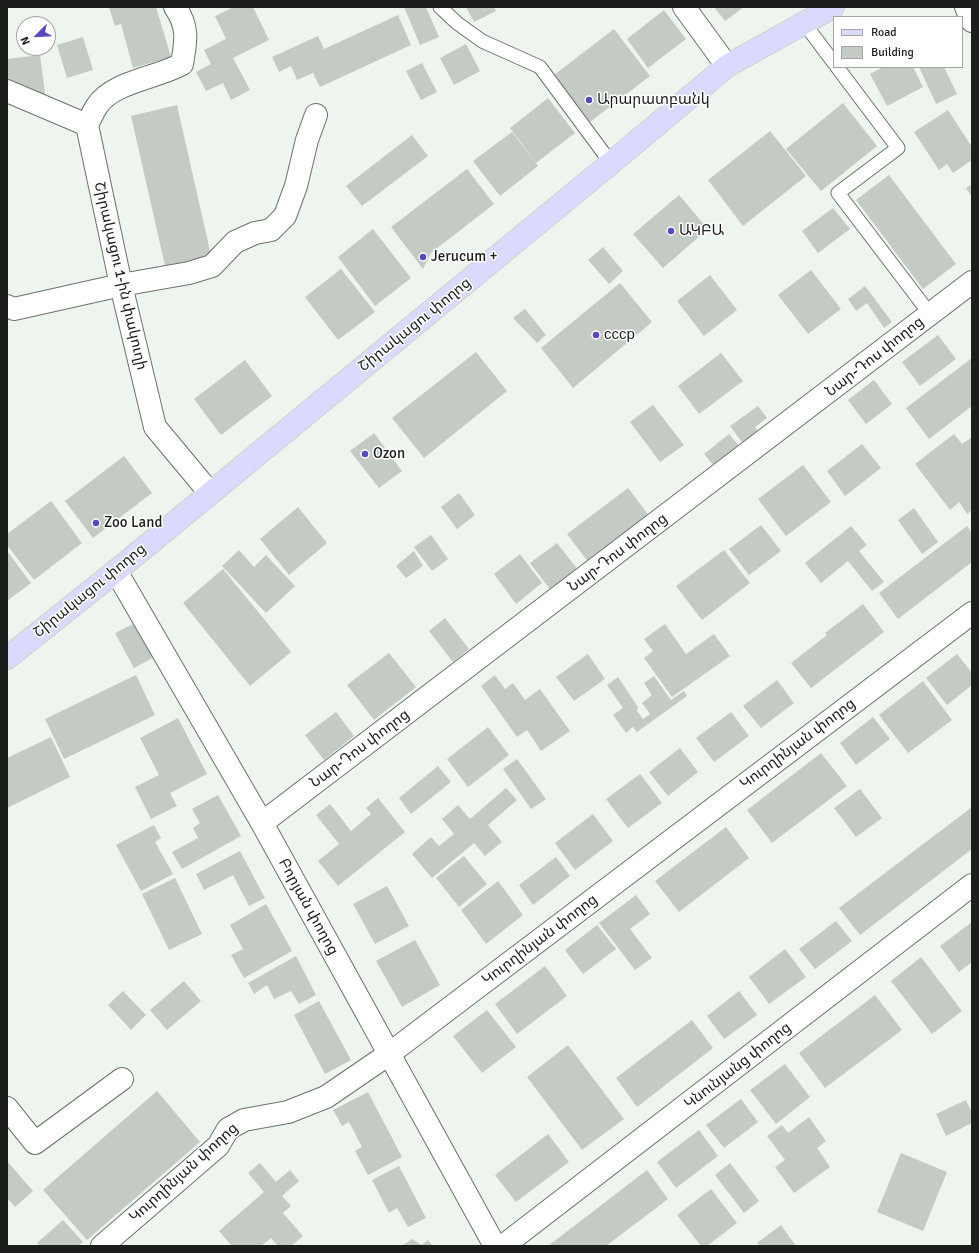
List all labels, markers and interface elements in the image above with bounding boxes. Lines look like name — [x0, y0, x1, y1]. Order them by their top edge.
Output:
north arrow — [16, 16, 56, 56]
legend — [833, 16, 963, 68]
text: Road — [871, 25, 897, 40]
text: N — [18, 35, 33, 47]
text: Building — [871, 45, 914, 60]
place label: Արարատբանկ — [597, 91, 710, 109]
marker: Արարատբանկ — [584, 95, 594, 105]
street label: Շիրակացու 1-ին փակուղի — [90, 180, 150, 372]
place label: ԱԿԲԱ — [679, 222, 724, 240]
marker: ԱԿԲԱ — [666, 226, 676, 236]
place label: Jerucum + — [431, 248, 498, 266]
marker: Jerucum + — [418, 252, 428, 262]
street label: Շիրակացու փողոց — [355, 274, 475, 376]
street label: Նար-Դոս փողոց — [822, 313, 928, 401]
place label: ссср — [604, 326, 635, 344]
marker: ссср — [591, 330, 601, 340]
place label: Ozon — [373, 445, 405, 463]
marker: Ozon — [360, 449, 370, 459]
street label: Նար-Դոս փողոց — [565, 510, 671, 596]
place label: Zoo Land — [104, 514, 162, 532]
marker: Zoo Land — [91, 518, 101, 528]
street label: Շիրակացու փողոց — [30, 540, 150, 642]
street label: Կուրղինյան փողոց — [737, 695, 859, 793]
street label: Նար-Դոս փողոց — [307, 706, 413, 792]
street label: Բորյան փողոց — [274, 855, 342, 959]
street label: Կուրղինյան փողոց — [479, 891, 601, 989]
street label: Կնունյանց փողոց — [681, 1019, 795, 1113]
street label: Կուրղինյան փողոց — [126, 1119, 242, 1227]

